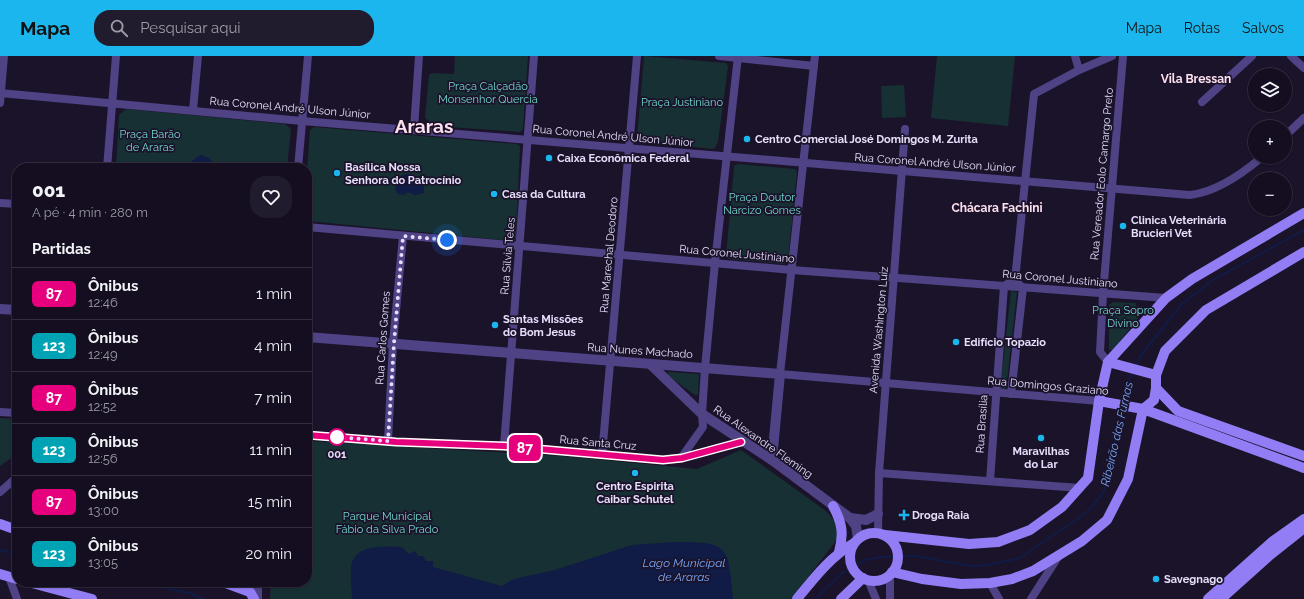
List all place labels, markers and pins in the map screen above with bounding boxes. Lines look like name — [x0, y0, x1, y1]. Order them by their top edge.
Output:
place label: Centro Comercial José Domingos M. Zurita — [755, 133, 978, 146]
marker: Centro Comercial José Domingos M. Zurita — [742, 134, 752, 144]
place label: Caixa Econômica Federal — [557, 152, 690, 165]
marker: Caixa Econômica Federal — [544, 153, 554, 163]
place label: Basílica Nossa Senhora do Patrocínio — [345, 161, 461, 187]
marker: Basílica Nossa Senhora do Patrocínio — [332, 168, 342, 178]
place label: Casa da Cultura — [502, 188, 586, 201]
marker: Casa da Cultura — [489, 189, 499, 199]
place label: Clinica Veterinária Brucieri Vet — [1131, 214, 1226, 240]
marker: Clinica Veterinária Brucieri Vet — [1118, 221, 1128, 231]
place label: Santas Missões do Bom Jesus — [503, 313, 584, 339]
marker: Santas Missões do Bom Jesus — [490, 320, 500, 330]
place label: Edifício Topazio — [964, 336, 1046, 349]
marker: Edifício Topazio — [951, 337, 961, 347]
marker: 001 — [328, 428, 346, 446]
marker: Maravilhas do Lar — [1036, 433, 1046, 443]
place label: Maravilhas do Lar — [1013, 445, 1070, 471]
place label: 001 — [328, 448, 347, 461]
marker: Centro Espirita Caibar Schutel — [630, 468, 640, 478]
place label: Centro Espirita Caibar Schutel — [596, 480, 674, 506]
place label: Droga Raia — [912, 509, 969, 522]
marker: Droga Raia — [899, 510, 909, 520]
place label: Savegnago — [1164, 573, 1223, 586]
marker: Savegnago — [1151, 574, 1161, 584]

